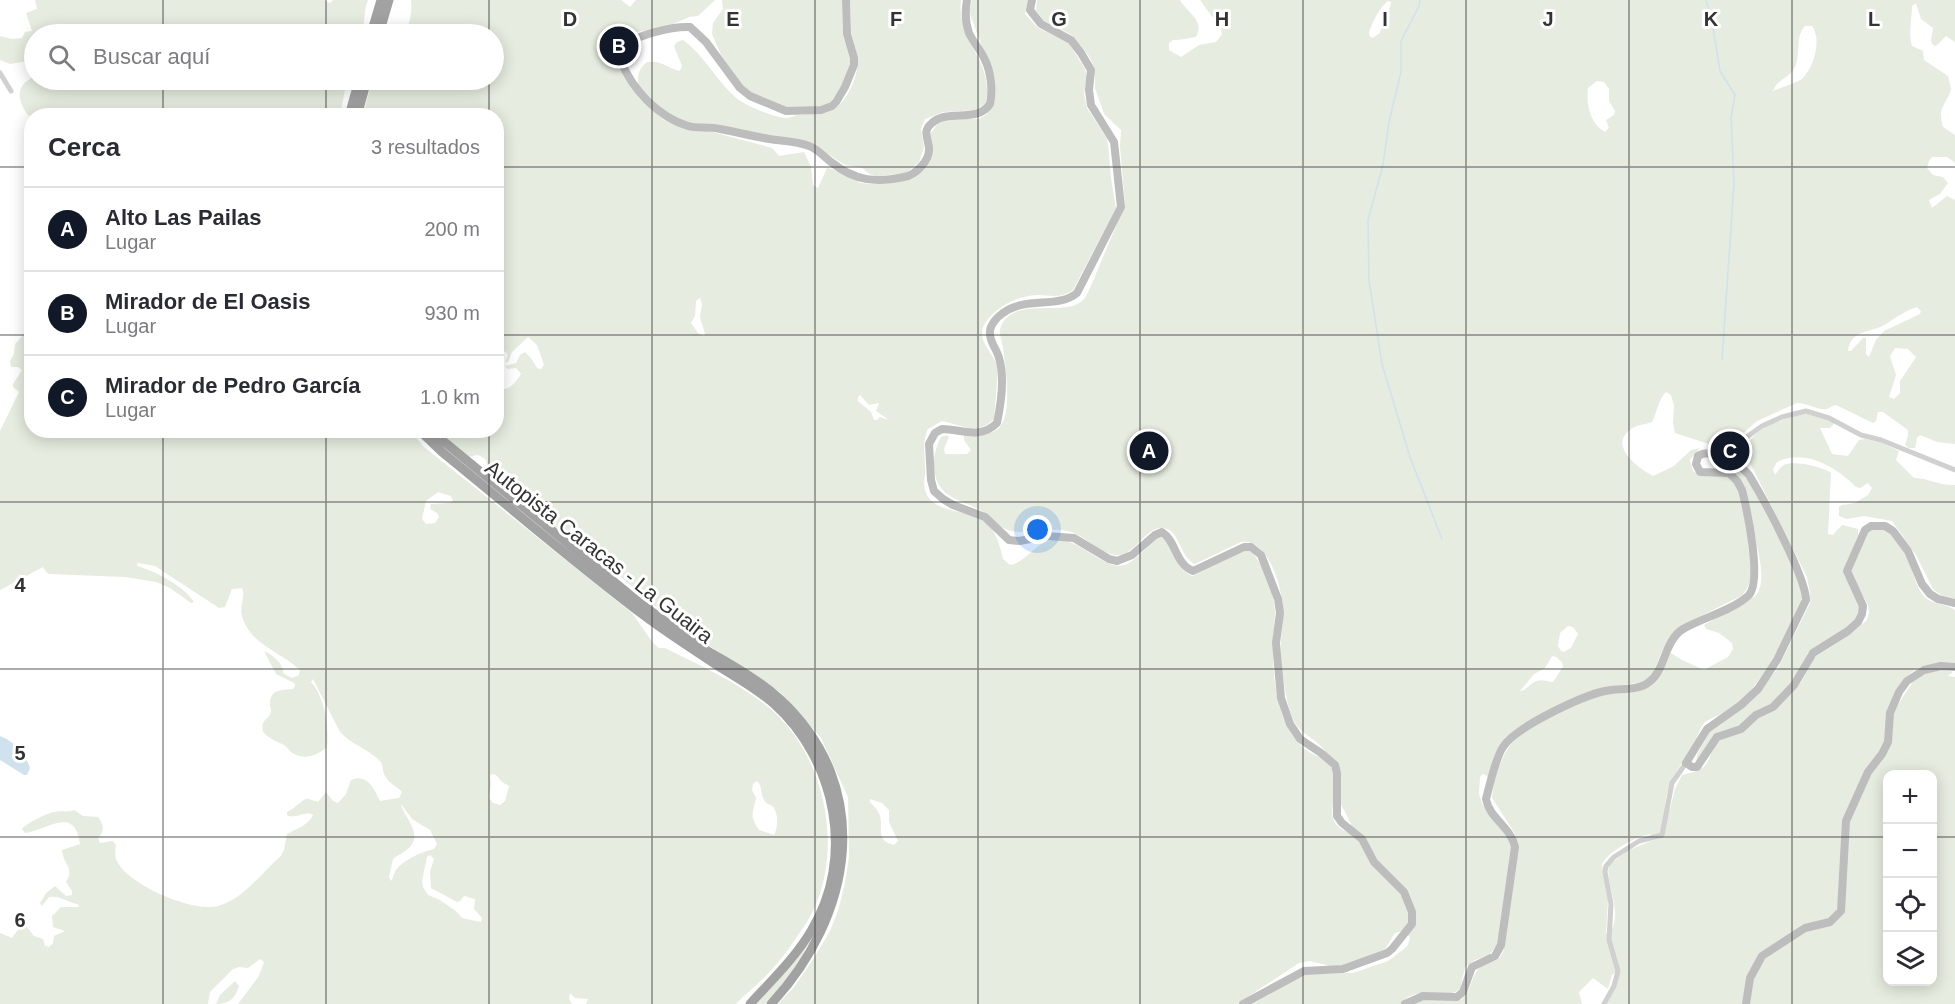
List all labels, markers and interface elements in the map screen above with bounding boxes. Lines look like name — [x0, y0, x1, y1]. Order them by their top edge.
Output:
text: D — [563, 8, 577, 30]
text: E — [726, 8, 740, 30]
text: F — [890, 8, 902, 30]
text: G — [1051, 8, 1067, 30]
text: H — [1215, 8, 1229, 30]
text: I — [1382, 8, 1388, 30]
text: J — [1542, 8, 1554, 30]
text: K — [1704, 8, 1719, 30]
text: L — [1868, 8, 1880, 30]
search box — [24, 24, 504, 90]
pin: B — [600, 24, 638, 68]
icon: search — [45, 41, 78, 74]
text: Buscar aquí — [93, 44, 210, 69]
text: Cerca — [48, 132, 120, 162]
text: 3 resultados — [371, 136, 480, 158]
text: Alto Las Pailas — [105, 205, 262, 230]
text: A — [60, 218, 75, 240]
text: 200 m — [424, 218, 480, 240]
text: Lugar — [105, 231, 156, 253]
text: Mirador de El Oasis — [105, 289, 310, 314]
text: B — [60, 302, 75, 324]
text: 930 m — [424, 302, 480, 324]
text: Lugar — [105, 315, 156, 337]
text: Mirador de Pedro García — [105, 373, 361, 398]
text: C — [60, 386, 75, 408]
text: 1.0 km — [420, 386, 480, 408]
text: Lugar — [105, 399, 156, 421]
pin: A — [1130, 428, 1168, 474]
pin: C — [1710, 428, 1750, 474]
street label: Autopista Caracas - La Guaira — [481, 456, 718, 648]
your location — [1023, 515, 1052, 544]
text: 4 — [14, 574, 26, 596]
text: 5 — [14, 742, 26, 764]
map controls — [1883, 770, 1937, 986]
button: + — [1883, 770, 1937, 824]
button: − — [1883, 824, 1937, 878]
button: locate — [1883, 878, 1937, 932]
text: 6 — [14, 909, 26, 931]
button: layers — [1883, 932, 1937, 986]

